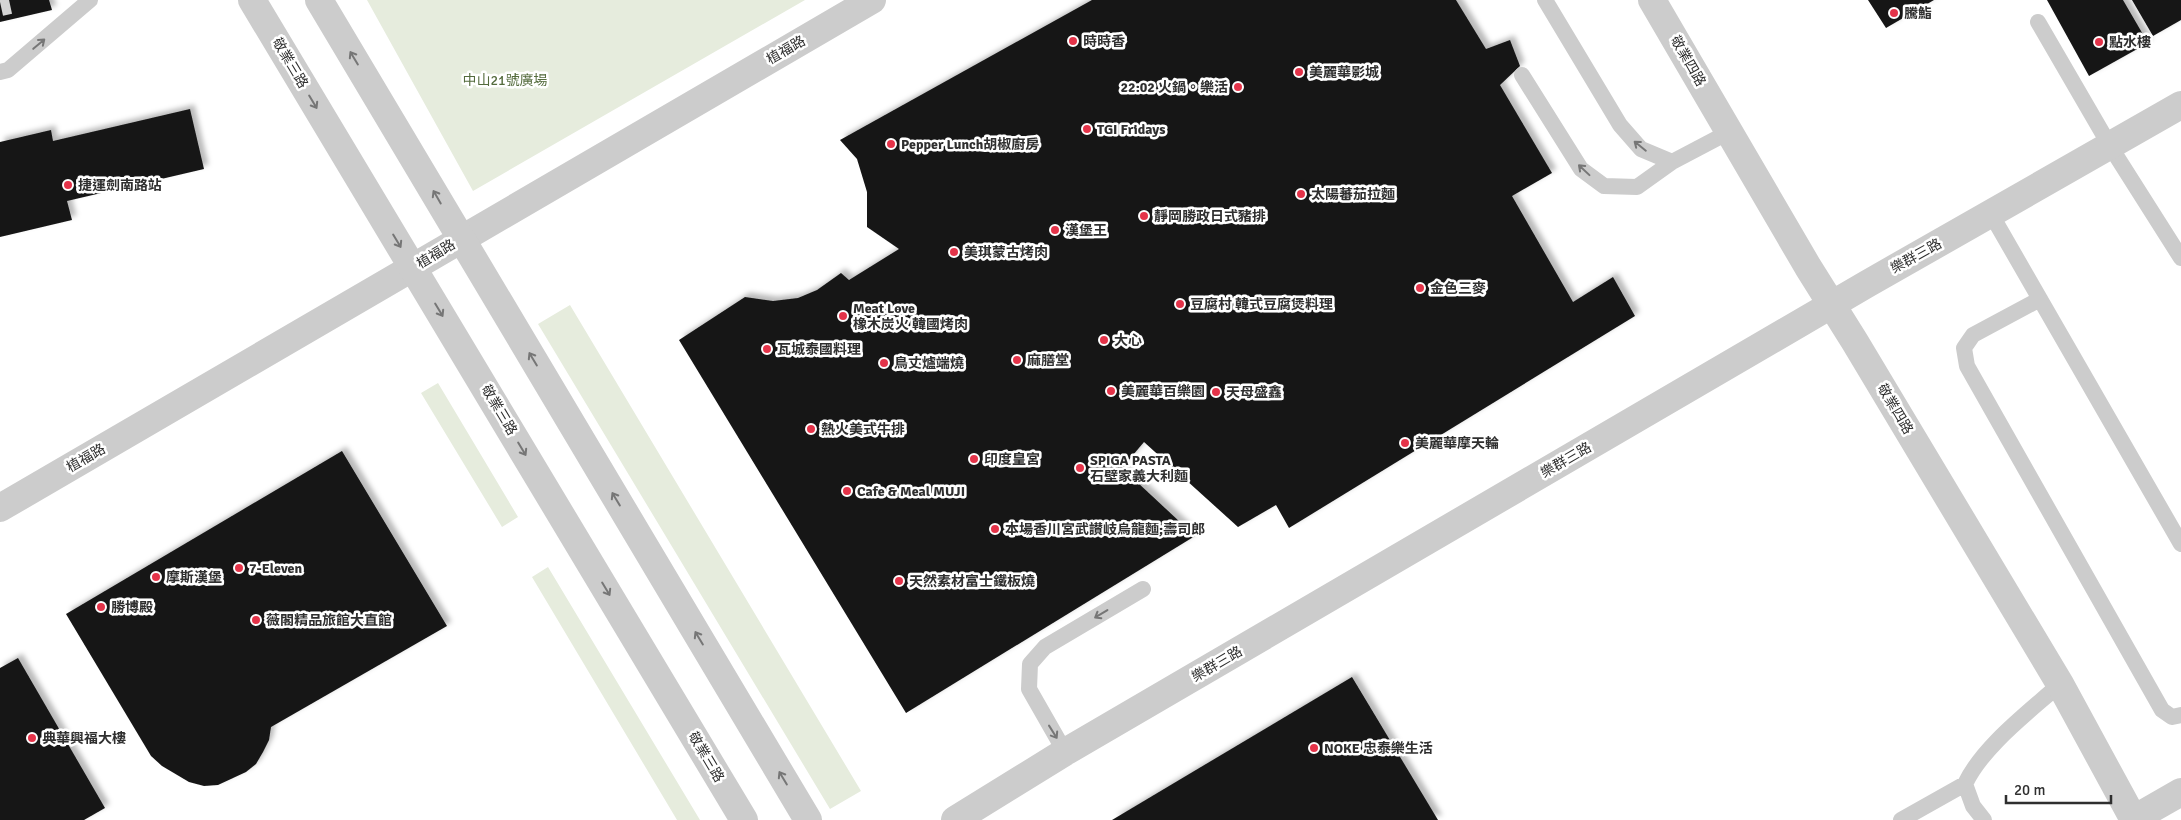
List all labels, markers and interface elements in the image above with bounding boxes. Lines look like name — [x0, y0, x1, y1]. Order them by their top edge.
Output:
place label: 騰鮨 — [1904, 5, 1932, 22]
marker: 騰鮨 — [1888, 7, 1900, 19]
street label: 植福路 — [764, 32, 808, 68]
place label: 時時香 — [1083, 33, 1125, 50]
street label: 敬業四路 — [1667, 33, 1709, 89]
place label: 點水樓 — [2109, 34, 2151, 51]
street label: 敬業三路 — [268, 35, 312, 91]
marker: 時時香 — [1067, 35, 1079, 47]
marker: 點水樓 — [2093, 36, 2105, 48]
one-way arrow — [32, 38, 45, 49]
one-way arrow — [348, 51, 358, 65]
place label: 美麗華影城 — [1309, 64, 1379, 81]
marker: 美麗華影城 — [1293, 66, 1305, 78]
park label: 中山21號廣場 — [462, 72, 548, 89]
place label: 22:02 火鍋。樂活 — [1121, 79, 1228, 96]
marker: 22:02 火鍋。樂活 — [1232, 81, 1244, 93]
one-way arrow — [309, 94, 319, 108]
place label: TGI Fridays — [1097, 121, 1165, 138]
marker: TGI Fridays — [1081, 123, 1093, 135]
place label: Pepper Lunch胡椒廚房 — [901, 136, 1039, 153]
marker: Pepper Lunch胡椒廚房 — [885, 138, 897, 150]
one-way arrow — [1633, 140, 1646, 151]
one-way arrow — [1578, 164, 1590, 176]
place label: 捷運劍南路站 — [78, 177, 162, 194]
marker: 捷運劍南路站 — [62, 179, 74, 191]
place label: 太陽蕃茄拉麵 — [1311, 186, 1395, 203]
marker: 太陽蕃茄拉麵 — [1295, 188, 1307, 200]
one-way arrow — [431, 191, 441, 205]
place label: 靜岡勝政日式豬排 — [1154, 208, 1266, 225]
marker: 靜岡勝政日式豬排 — [1138, 210, 1150, 222]
place label: 漢堡王 — [1065, 222, 1107, 239]
marker: 漢堡王 — [1049, 224, 1061, 236]
one-way arrow — [393, 233, 403, 247]
street label: 樂群三路 — [1887, 235, 1945, 277]
street label: 植福路 — [414, 236, 458, 272]
place label: 美琪蒙古烤肉 — [964, 244, 1048, 261]
marker: 美琪蒙古烤肉 — [948, 246, 960, 258]
place label: 金色三麥 — [1430, 280, 1486, 297]
marker: 金色三麥 — [1414, 282, 1426, 294]
place label: 豆腐村 韓式豆腐煲料理 — [1190, 296, 1333, 313]
marker: 豆腐村 韓式豆腐煲料理 — [1174, 298, 1186, 310]
place label: Meat Love 橡木炭火 韓國烤肉 — [853, 300, 968, 333]
one-way arrow — [434, 302, 444, 316]
marker: Meat Love 橡木炭火 韓國烤肉 — [837, 310, 849, 322]
place label: 大心 — [1114, 332, 1142, 349]
marker: 大心 — [1098, 334, 1110, 346]
place label: 瓦城泰國料理 — [777, 341, 861, 358]
marker: 瓦城泰國料理 — [761, 343, 773, 355]
place label: 麻膳堂 — [1027, 352, 1069, 369]
one-way arrow — [528, 353, 538, 367]
marker: 麻膳堂 — [1011, 354, 1023, 366]
place label: 鳥丈爐端燒 — [894, 355, 964, 372]
marker: 鳥丈爐端燒 — [878, 357, 890, 369]
street label: 敬業四路 — [1873, 381, 1917, 437]
street label: 敬業三路 — [477, 382, 521, 438]
place label: 美麗華百樂園 — [1121, 383, 1205, 400]
place label: 天母盛鑫 — [1226, 384, 1282, 401]
marker: 美麗華百樂園 — [1105, 385, 1117, 397]
marker: 天母盛鑫 — [1210, 386, 1222, 398]
place label: 熱火美式牛排 — [821, 421, 905, 438]
marker: 熱火美式牛排 — [805, 423, 817, 435]
place label: 美麗華摩天輪 — [1415, 435, 1499, 452]
marker: 美麗華摩天輪 — [1399, 437, 1411, 449]
street label: 樂群三路 — [1538, 439, 1594, 481]
street label: 植福路 — [64, 440, 108, 476]
one-way arrow — [518, 442, 528, 456]
place label: 印度皇宮 — [984, 451, 1040, 468]
place label: SPIGA PASTA 石壁家義大利麵 — [1090, 452, 1188, 485]
marker: 印度皇宮 — [968, 453, 980, 465]
marker: SPIGA PASTA 石壁家義大利麵 — [1074, 462, 1086, 474]
place label: Cafe & Meal MUJI — [857, 483, 965, 500]
marker: Cafe & Meal MUJI — [841, 485, 853, 497]
one-way arrow — [611, 492, 621, 506]
place label: 本場香川宮武讃岐烏龍麵;壽司郎 — [1005, 521, 1205, 538]
marker: 本場香川宮武讃岐烏龍麵;壽司郎 — [989, 523, 1001, 535]
place label: 7-Eleven — [249, 560, 302, 577]
marker: 7-Eleven — [233, 562, 245, 574]
place label: 摩斯漢堡 — [166, 569, 222, 586]
marker: 摩斯漢堡 — [150, 571, 162, 583]
place label: 天然素材富士鐵板燒 — [909, 573, 1035, 590]
marker: 天然素材富士鐵板燒 — [893, 575, 905, 587]
one-way arrow — [601, 581, 611, 595]
place label: 勝博殿 — [111, 599, 153, 616]
marker: 勝博殿 — [95, 601, 107, 613]
one-way arrow — [1094, 609, 1108, 619]
place label: 薇閣精品旅館大直館 — [266, 612, 392, 629]
marker: 薇閣精品旅館大直館 — [250, 614, 262, 626]
one-way arrow — [694, 632, 704, 646]
street label: 樂群三路 — [1189, 643, 1245, 685]
one-way arrow — [1049, 725, 1059, 739]
street label: 敬業三路 — [684, 729, 728, 785]
place label: 典華興福大樓 — [42, 730, 126, 747]
marker: 典華興福大樓 — [26, 732, 38, 744]
place label: NOKE 忠泰樂生活 — [1324, 740, 1433, 757]
marker: NOKE 忠泰樂生活 — [1308, 742, 1320, 754]
one-way arrow — [777, 772, 787, 786]
scale bar — [2006, 772, 2111, 804]
text: 20 m — [2014, 781, 2045, 799]

